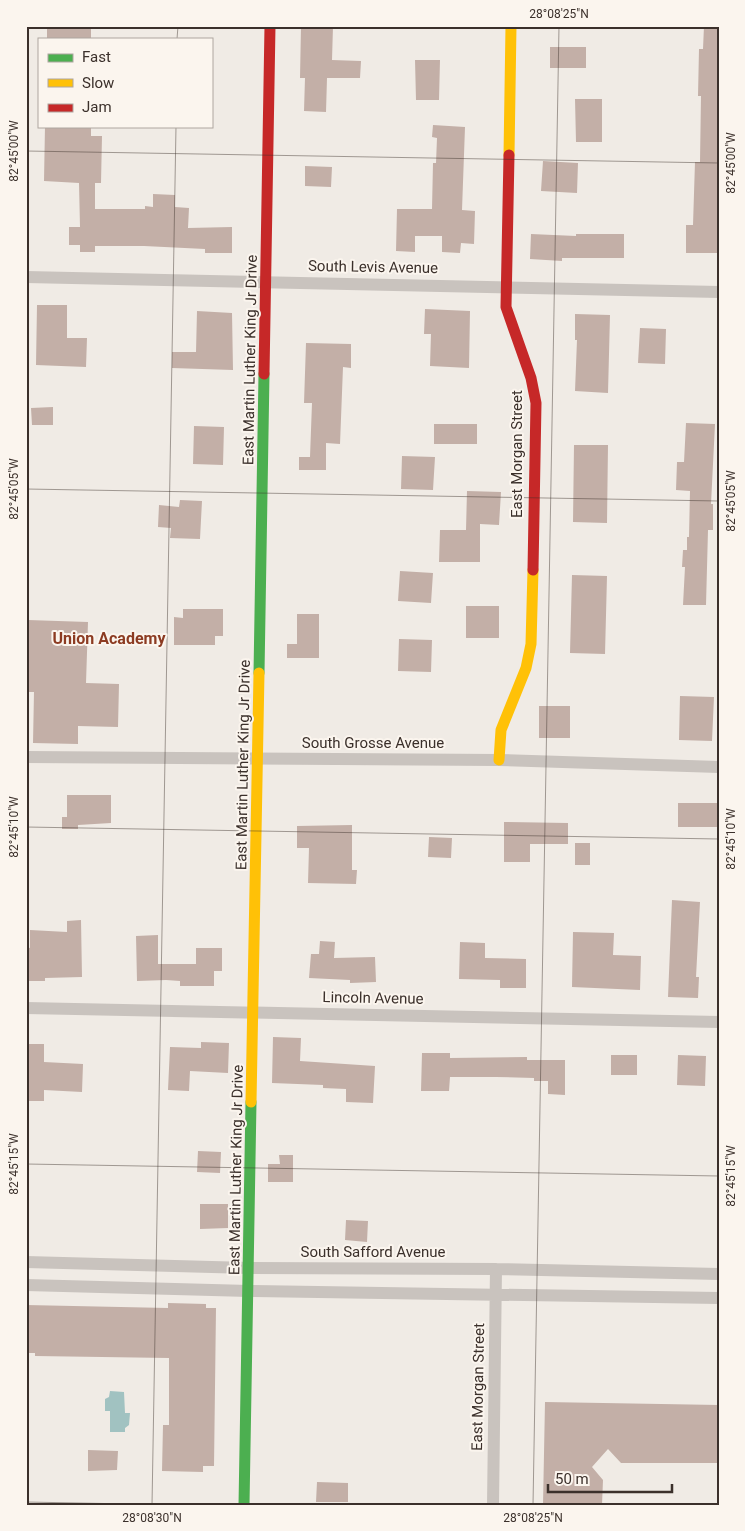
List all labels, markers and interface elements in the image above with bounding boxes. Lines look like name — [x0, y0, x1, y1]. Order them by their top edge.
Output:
text: 28°08'25"N — [529, 7, 589, 21]
legend — [38, 38, 212, 128]
text: Fast — [82, 48, 111, 66]
text: Slow — [82, 74, 114, 92]
text: Jam — [82, 98, 112, 116]
text: 82°45'00"W — [7, 120, 21, 182]
text: 82°45'00"W — [724, 132, 738, 194]
street label: East Martin Luther King Jr Drive — [239, 255, 261, 465]
street label: South Levis Avenue — [308, 257, 438, 277]
street label: East Morgan Street — [508, 390, 526, 518]
text: 82°45'05"W — [7, 458, 21, 520]
text: 82°45'05"W — [724, 470, 738, 532]
district label: Union Academy — [53, 629, 166, 648]
street label: East Martin Luther King Jr Drive — [232, 660, 254, 870]
street label: South Grosse Avenue — [302, 734, 444, 752]
text: 82°45'10"W — [7, 796, 21, 858]
text: 82°45'10"W — [724, 808, 738, 870]
street label: Lincoln Avenue — [322, 988, 424, 1008]
street label: East Martin Luther King Jr Drive — [225, 1065, 247, 1275]
text: 82°45'15"W — [7, 1133, 21, 1195]
text: 82°45'15"W — [724, 1145, 738, 1207]
street label: South Safford Avenue — [301, 1243, 445, 1261]
street label: East Morgan Street — [468, 1323, 488, 1451]
scale bar — [548, 1461, 671, 1493]
text: 50 m — [555, 1470, 589, 1488]
text: 28°08'30"N — [122, 1511, 182, 1525]
text: 28°08'25"N — [503, 1511, 563, 1525]

